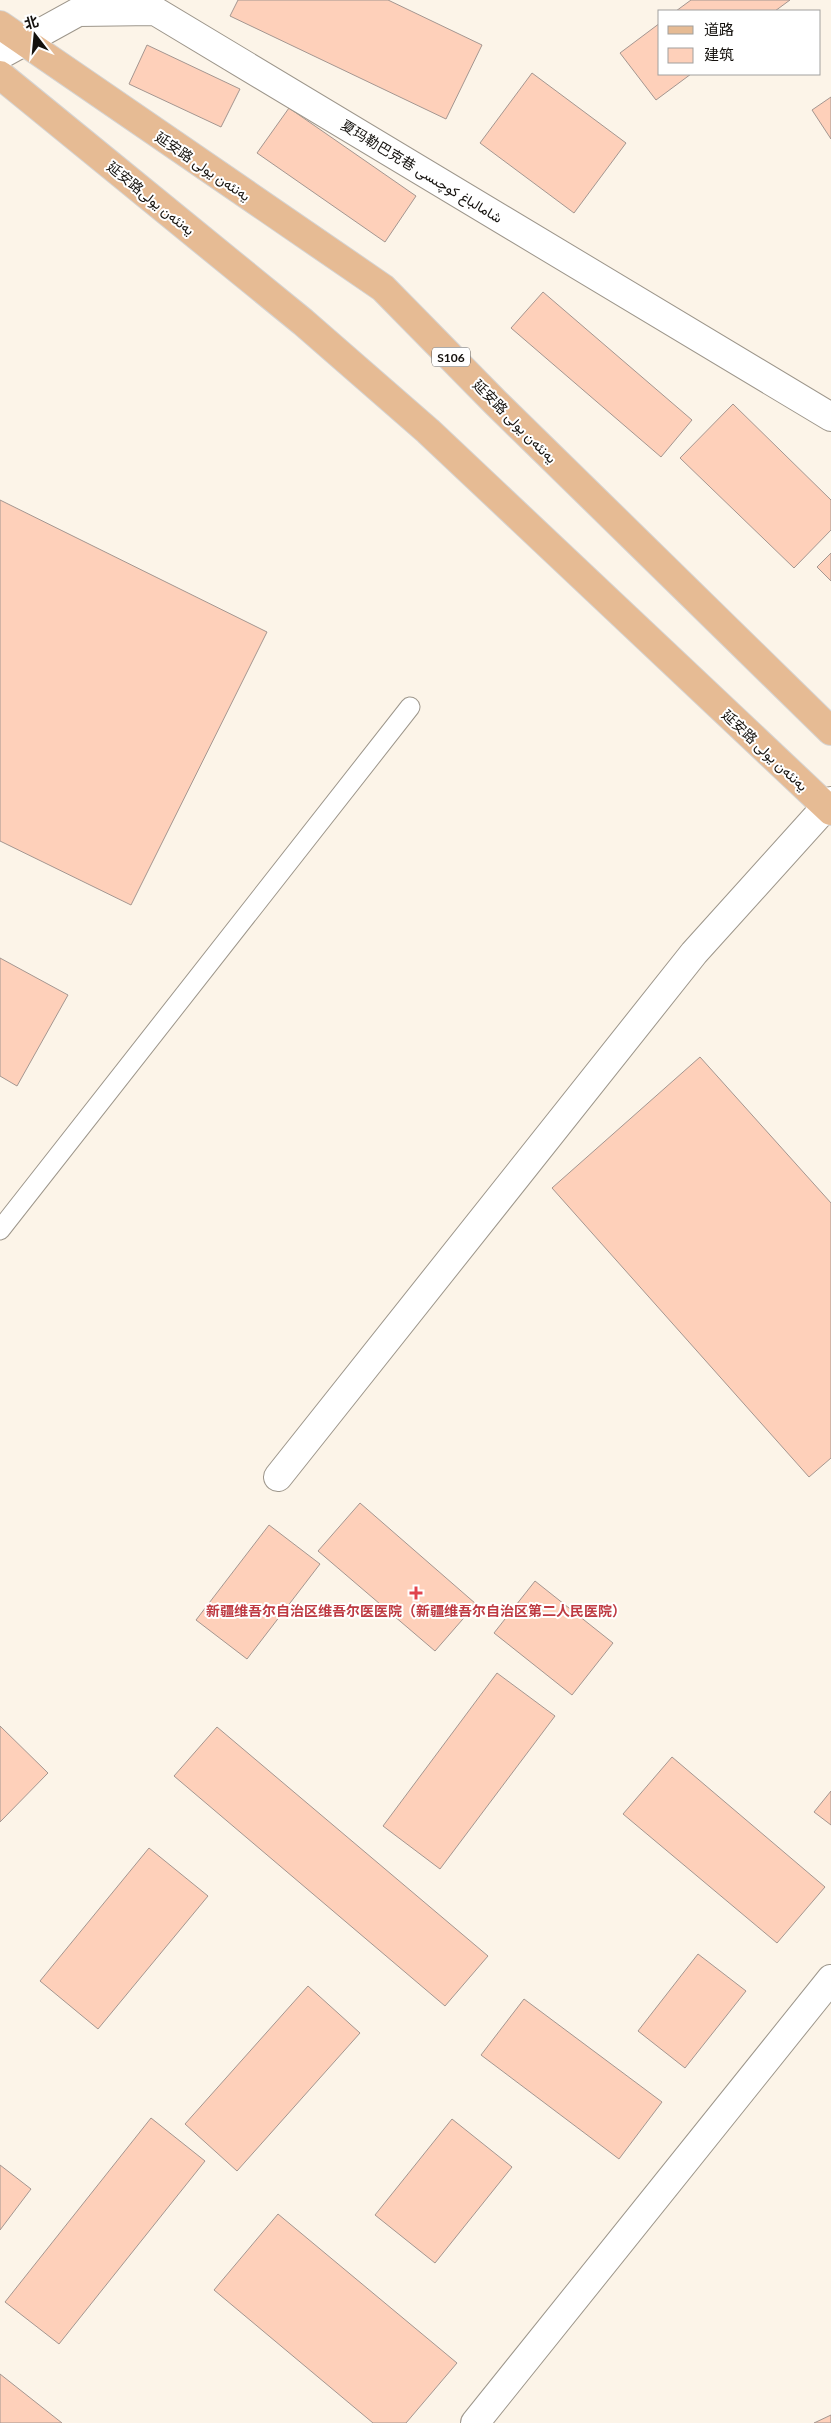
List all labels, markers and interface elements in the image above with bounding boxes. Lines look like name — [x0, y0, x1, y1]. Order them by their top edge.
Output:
north arrow — [10, 10, 60, 60]
legend — [658, 10, 821, 75]
text: 北 — [22, 12, 40, 32]
text: 道路 — [704, 20, 734, 38]
text: 建筑 — [704, 45, 734, 63]
street label: 夏玛勒巴克巷 شامالباغ كوچىسى — [337, 116, 506, 229]
street label: 延安路 يەنئەن يولى — [152, 128, 254, 205]
street label: 延安路يەنئەن يولى — [103, 158, 198, 239]
road number: S106 — [432, 348, 470, 367]
street label: 延安路 يەنئەن يولى — [469, 376, 560, 467]
street label: 延安路 يەنئەن يولى — [718, 706, 811, 795]
marker: 新疆维吾尔自治区维吾尔医医院（新疆维吾尔自治区第二人民医院） — [409, 1586, 423, 1600]
place label: 新疆维吾尔自治区维吾尔医医院（新疆维吾尔自治区第二人民医院） — [206, 1602, 626, 1619]

